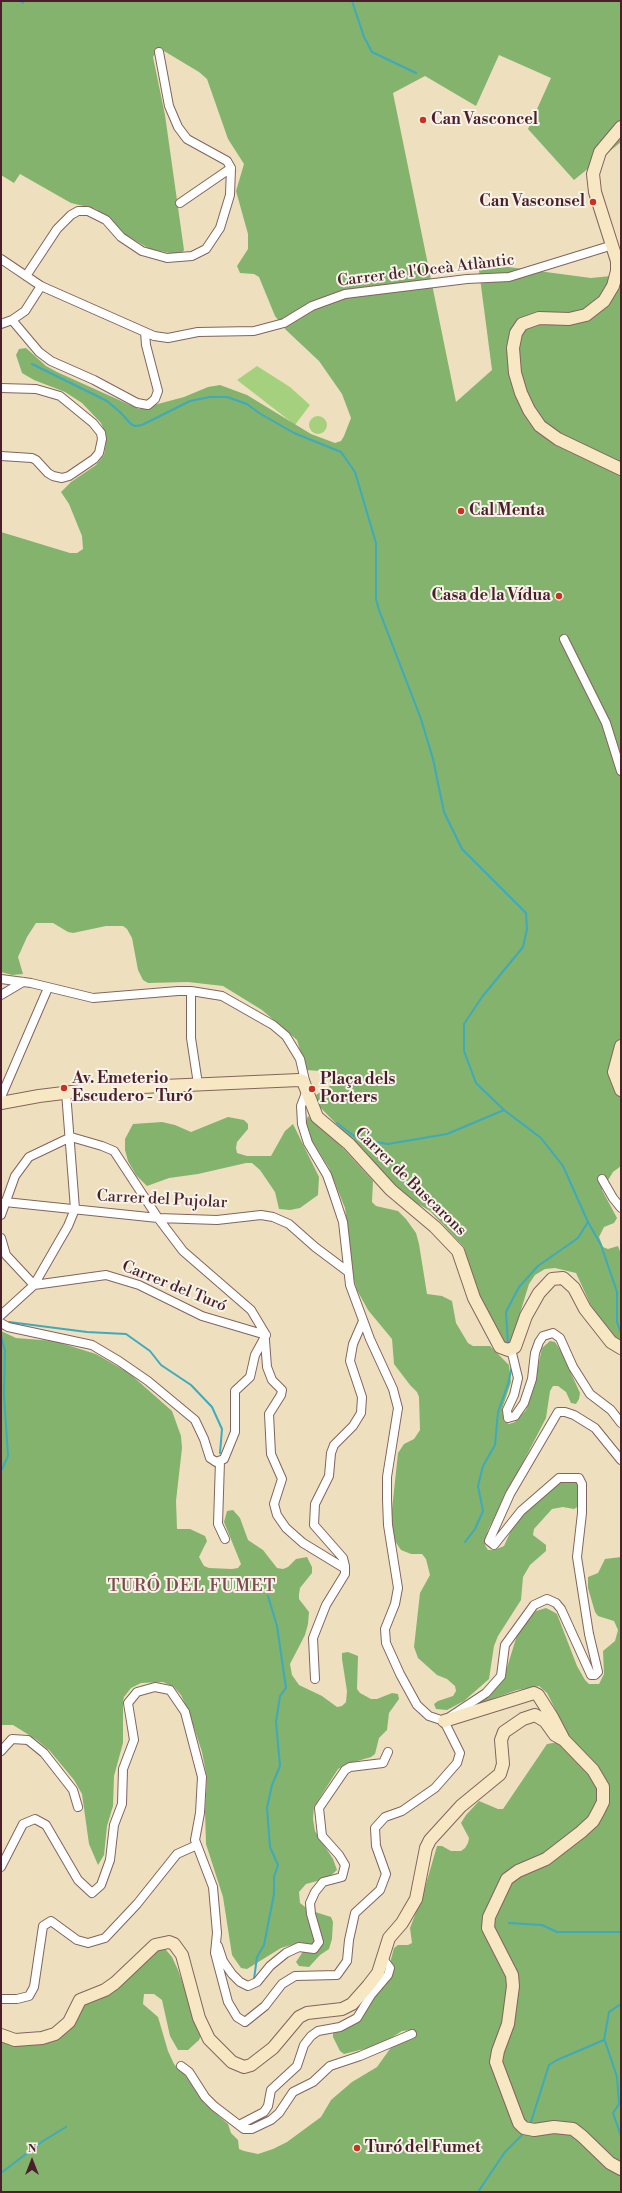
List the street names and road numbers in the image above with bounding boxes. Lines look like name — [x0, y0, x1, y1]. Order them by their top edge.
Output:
street label: Carrer de l'Oceà Atlàntic — [336, 251, 516, 291]
street label: Carrer de Buscarons — [350, 1124, 470, 1240]
street label: Carrer del Pujolar — [96, 1187, 228, 1213]
street label: Carrer del Turó — [119, 1257, 229, 1317]

